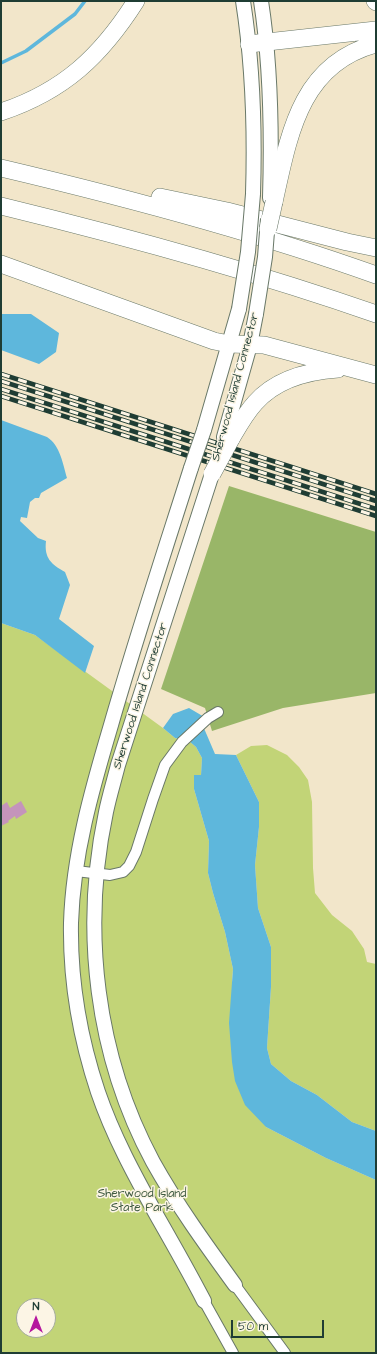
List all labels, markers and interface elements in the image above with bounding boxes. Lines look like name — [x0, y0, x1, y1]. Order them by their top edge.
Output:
street label: Sherwood Island Connector — [209, 311, 263, 463]
street label: Sherwood Island Connector — [110, 621, 172, 771]
park label: Sherwood Island State Park — [98, 1187, 186, 1215]
north arrow — [16, 1298, 56, 1338]
text: N — [33, 1299, 39, 1314]
scale bar — [233, 1312, 326, 1338]
text: 50 m — [238, 1318, 268, 1335]

